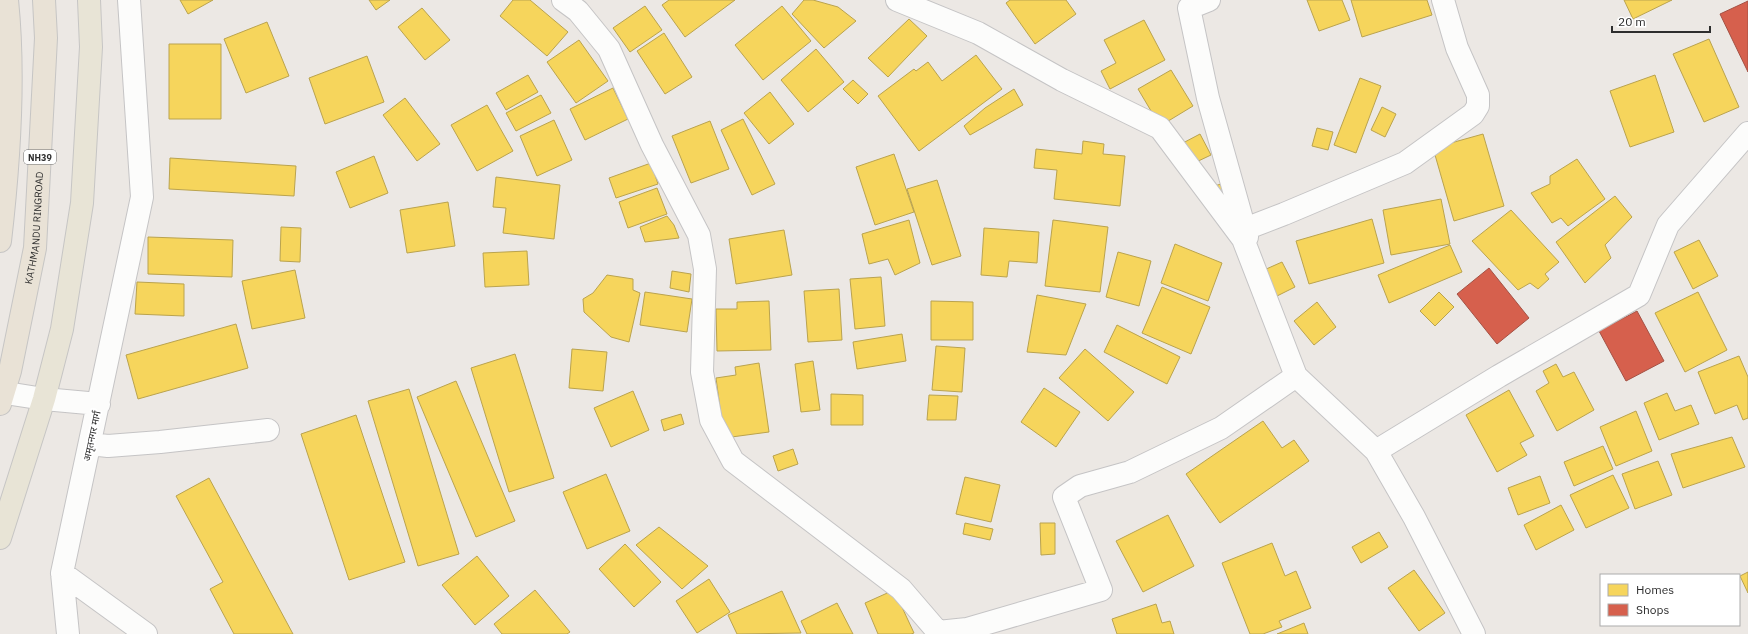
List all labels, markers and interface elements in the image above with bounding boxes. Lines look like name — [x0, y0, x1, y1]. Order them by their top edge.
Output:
scale bar — [1612, 8, 1710, 34]
text: 20 m — [1618, 14, 1646, 29]
road number: NH39 — [24, 150, 56, 164]
street label: KATHMANDU RINGROAD — [21, 171, 46, 285]
street label: अमृतनगर मार्ग — [80, 409, 104, 462]
legend — [1600, 574, 1740, 626]
text: Homes — [1636, 582, 1674, 597]
text: Shops — [1636, 602, 1669, 617]

